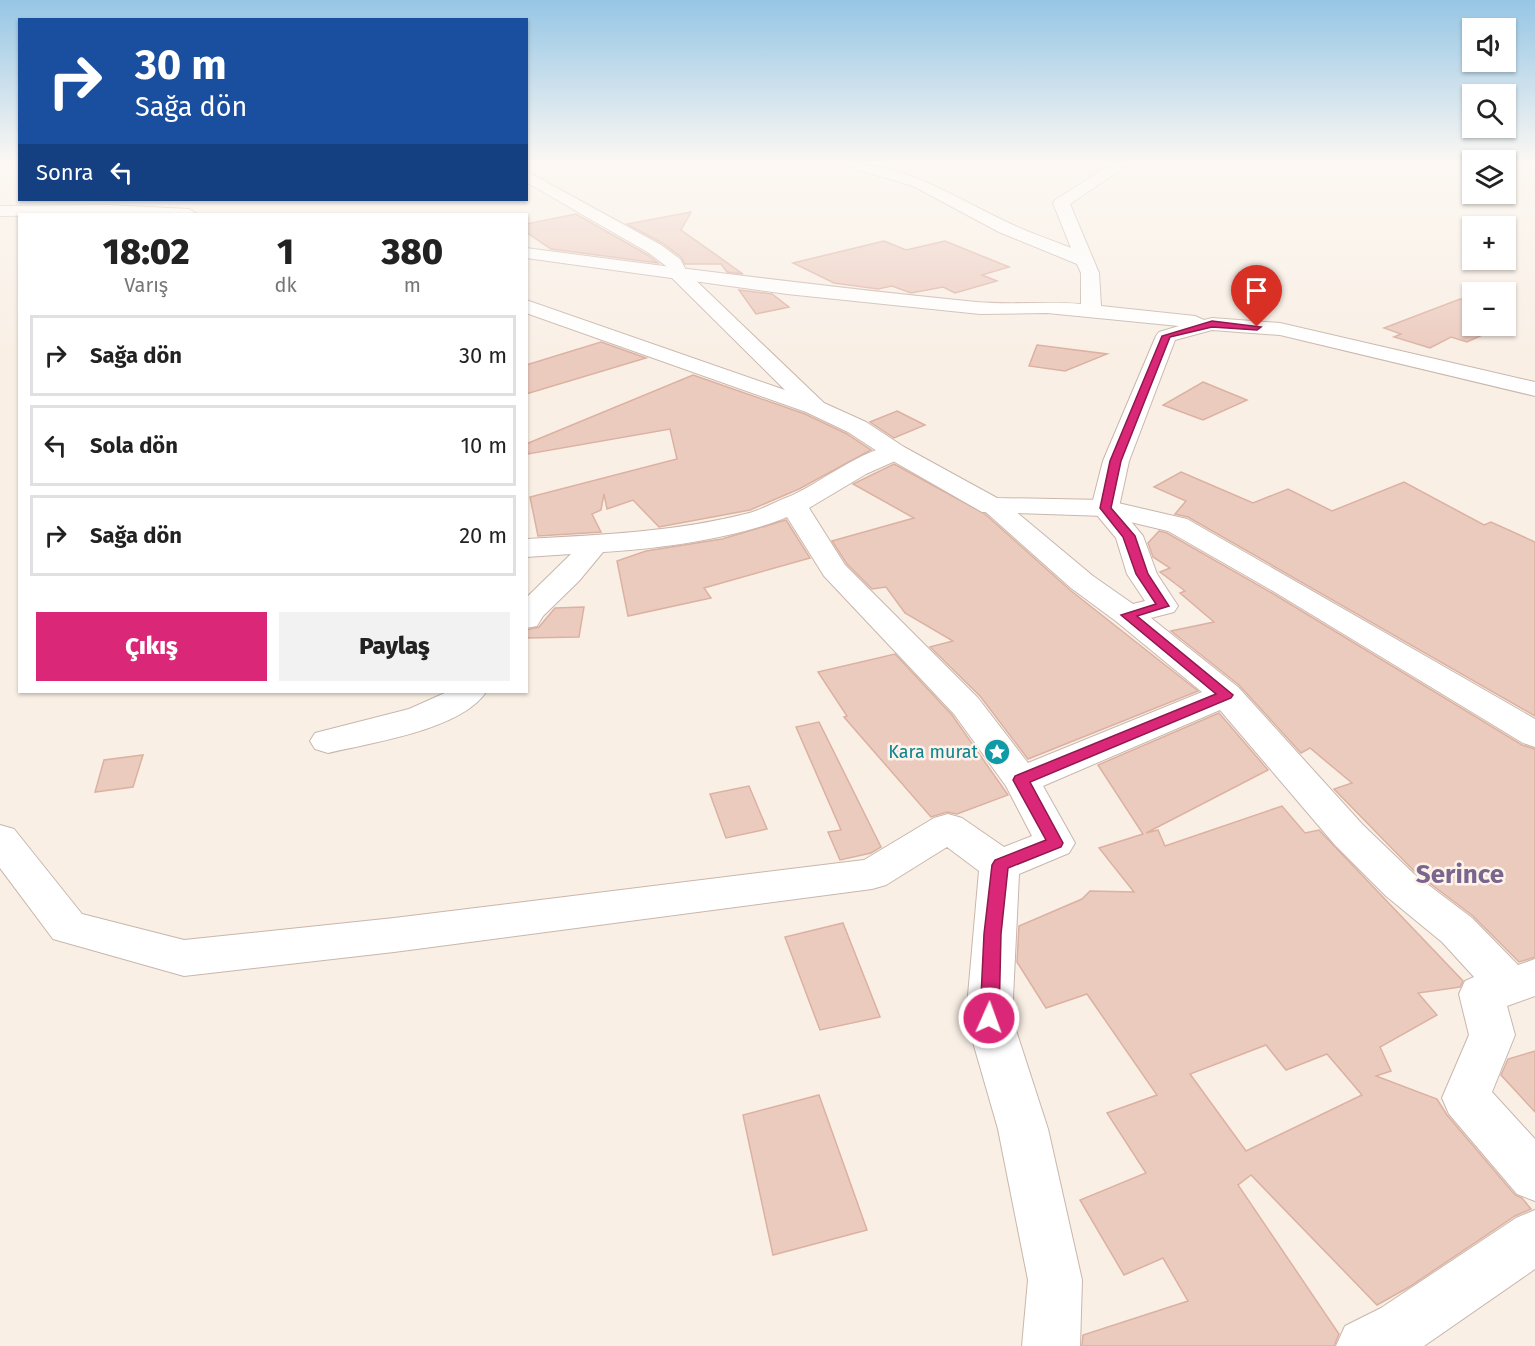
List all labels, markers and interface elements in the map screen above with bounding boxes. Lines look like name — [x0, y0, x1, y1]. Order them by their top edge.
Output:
map controls — [1462, 18, 1516, 336]
button: sound — [1462, 18, 1516, 72]
text: 30 m — [135, 40, 227, 90]
icon: right — [36, 42, 114, 120]
button: search — [1462, 84, 1516, 138]
text: Sağa dön — [135, 91, 247, 123]
button: layers — [1462, 150, 1516, 204]
icon: left — [105, 156, 138, 189]
text: Sonra — [36, 159, 93, 186]
button: + — [1462, 216, 1516, 270]
text: 18:02 — [103, 230, 190, 274]
text: 1 — [277, 230, 294, 274]
text: 380 — [382, 230, 443, 274]
pin — [1231, 265, 1282, 327]
text: Varış — [124, 273, 168, 297]
text: dk — [274, 273, 297, 297]
text: m — [404, 273, 421, 297]
icon: arrive — [1240, 274, 1273, 307]
button: − — [1462, 282, 1516, 336]
icon: right — [39, 339, 72, 372]
text: Sağa dön — [90, 342, 182, 369]
text: 30 m — [459, 342, 507, 369]
icon: left — [39, 429, 72, 462]
text: Sola dön — [90, 432, 178, 459]
text: 10 m — [461, 432, 507, 459]
icon: right — [39, 519, 72, 552]
text: Sağa dön — [90, 522, 182, 549]
text: 20 m — [459, 522, 507, 549]
button: Çıkış — [36, 612, 267, 681]
button: Paylaş — [279, 612, 510, 681]
place icon: Kara murat — [982, 737, 1012, 767]
place label: Kara murat — [888, 741, 978, 763]
district label: Serince — [1416, 859, 1504, 890]
position arrow — [957, 986, 1021, 1050]

